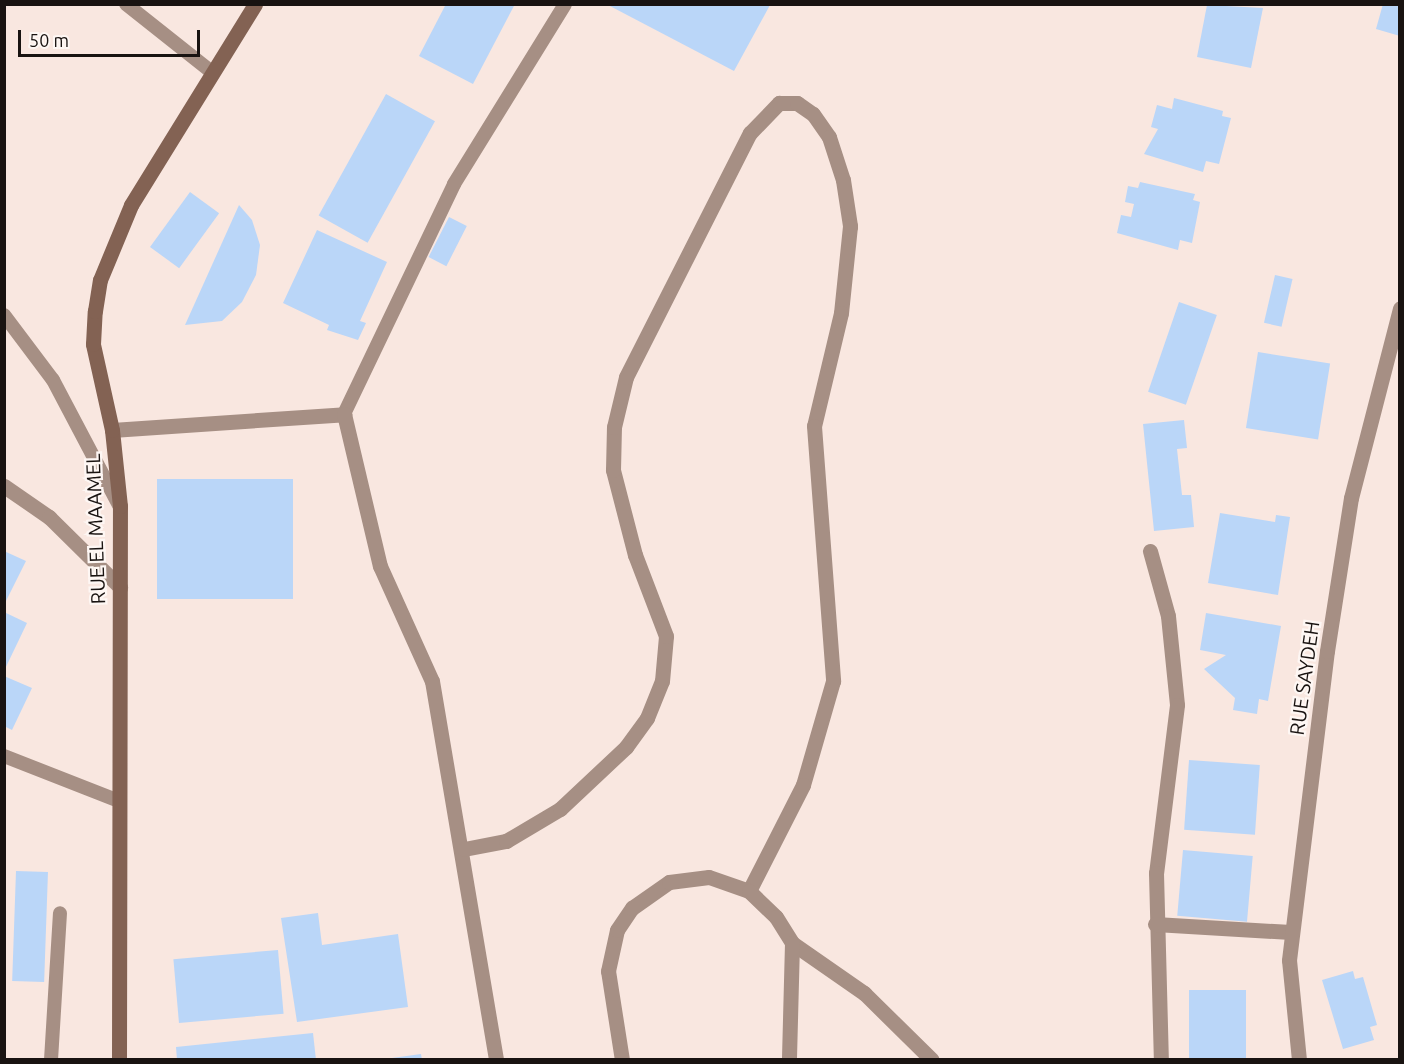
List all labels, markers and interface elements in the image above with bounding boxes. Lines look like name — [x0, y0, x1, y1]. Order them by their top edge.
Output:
scale bar — [21, 18, 202, 56]
text: 50 m — [29, 30, 69, 50]
street label: RUE EL MAAMEL — [80, 453, 110, 605]
street label: RUE SAYDEH — [1284, 619, 1324, 737]

